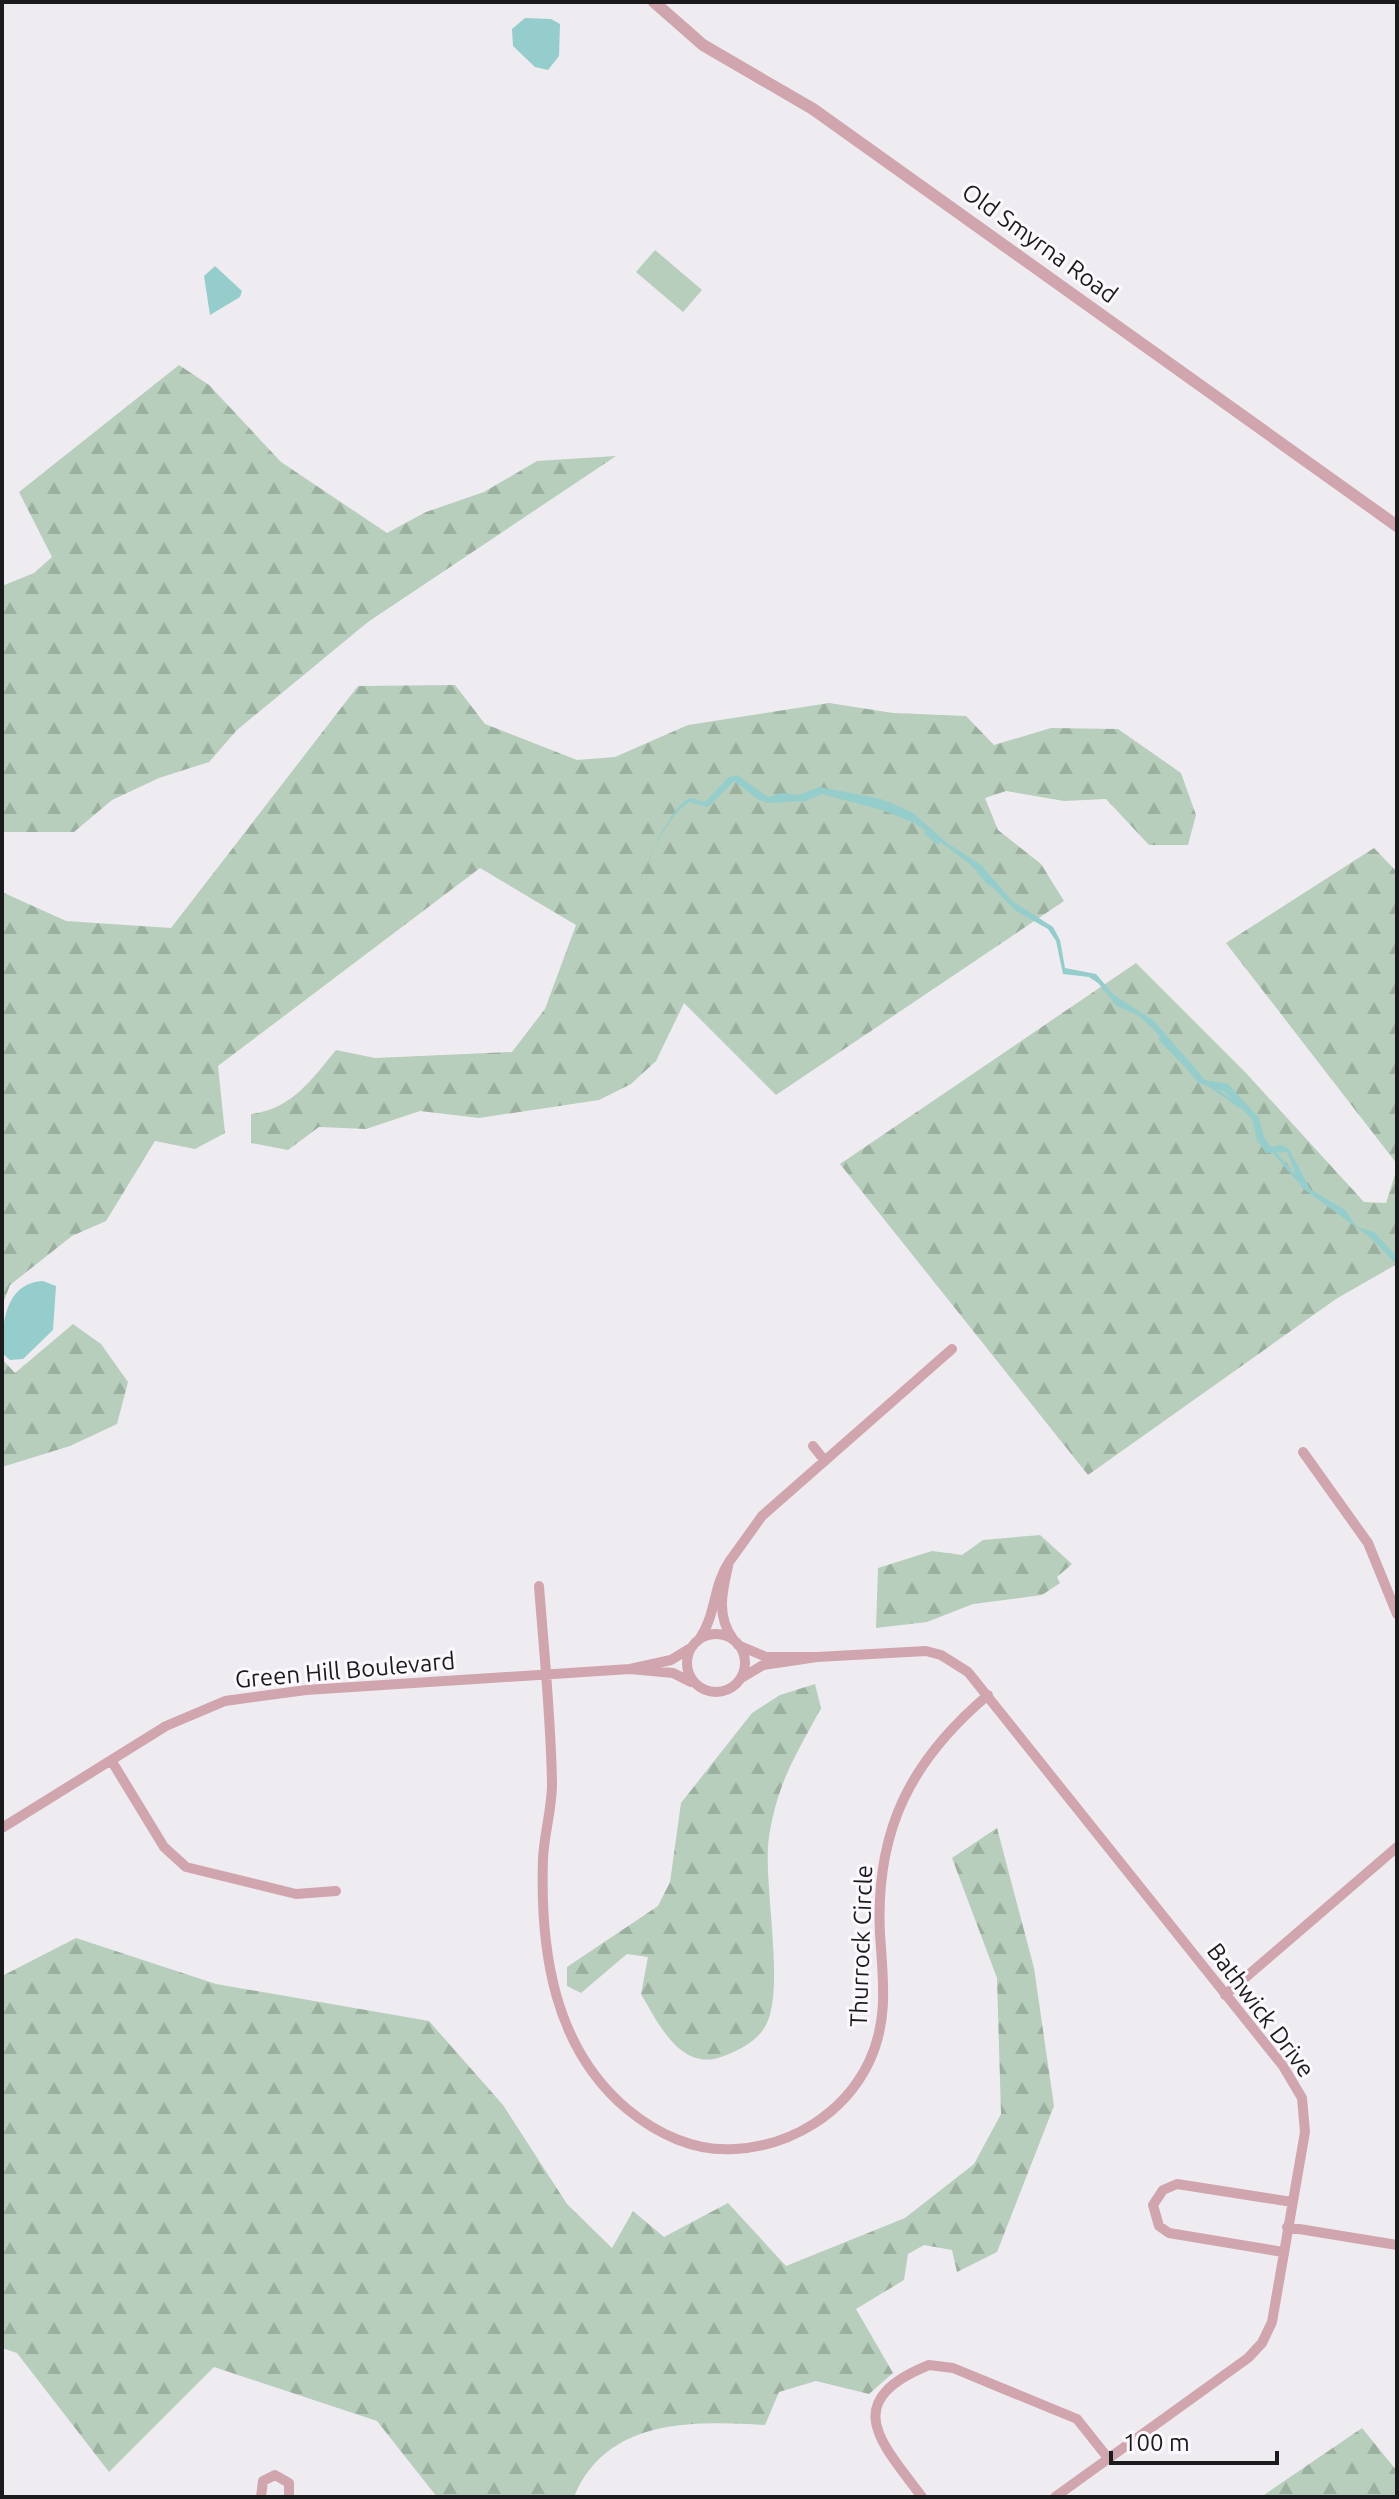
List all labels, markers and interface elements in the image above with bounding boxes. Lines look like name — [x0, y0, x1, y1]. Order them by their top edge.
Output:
street label: Old Smyrna Road — [957, 178, 1123, 308]
street label: Green Hill Boulevard — [234, 1647, 456, 1693]
street label: Thurrock Circle — [845, 1865, 877, 2027]
street label: Bathwick Drive — [1202, 1938, 1320, 2082]
scale bar — [1111, 2415, 1277, 2465]
text: 100 m — [1123, 2429, 1190, 2456]

